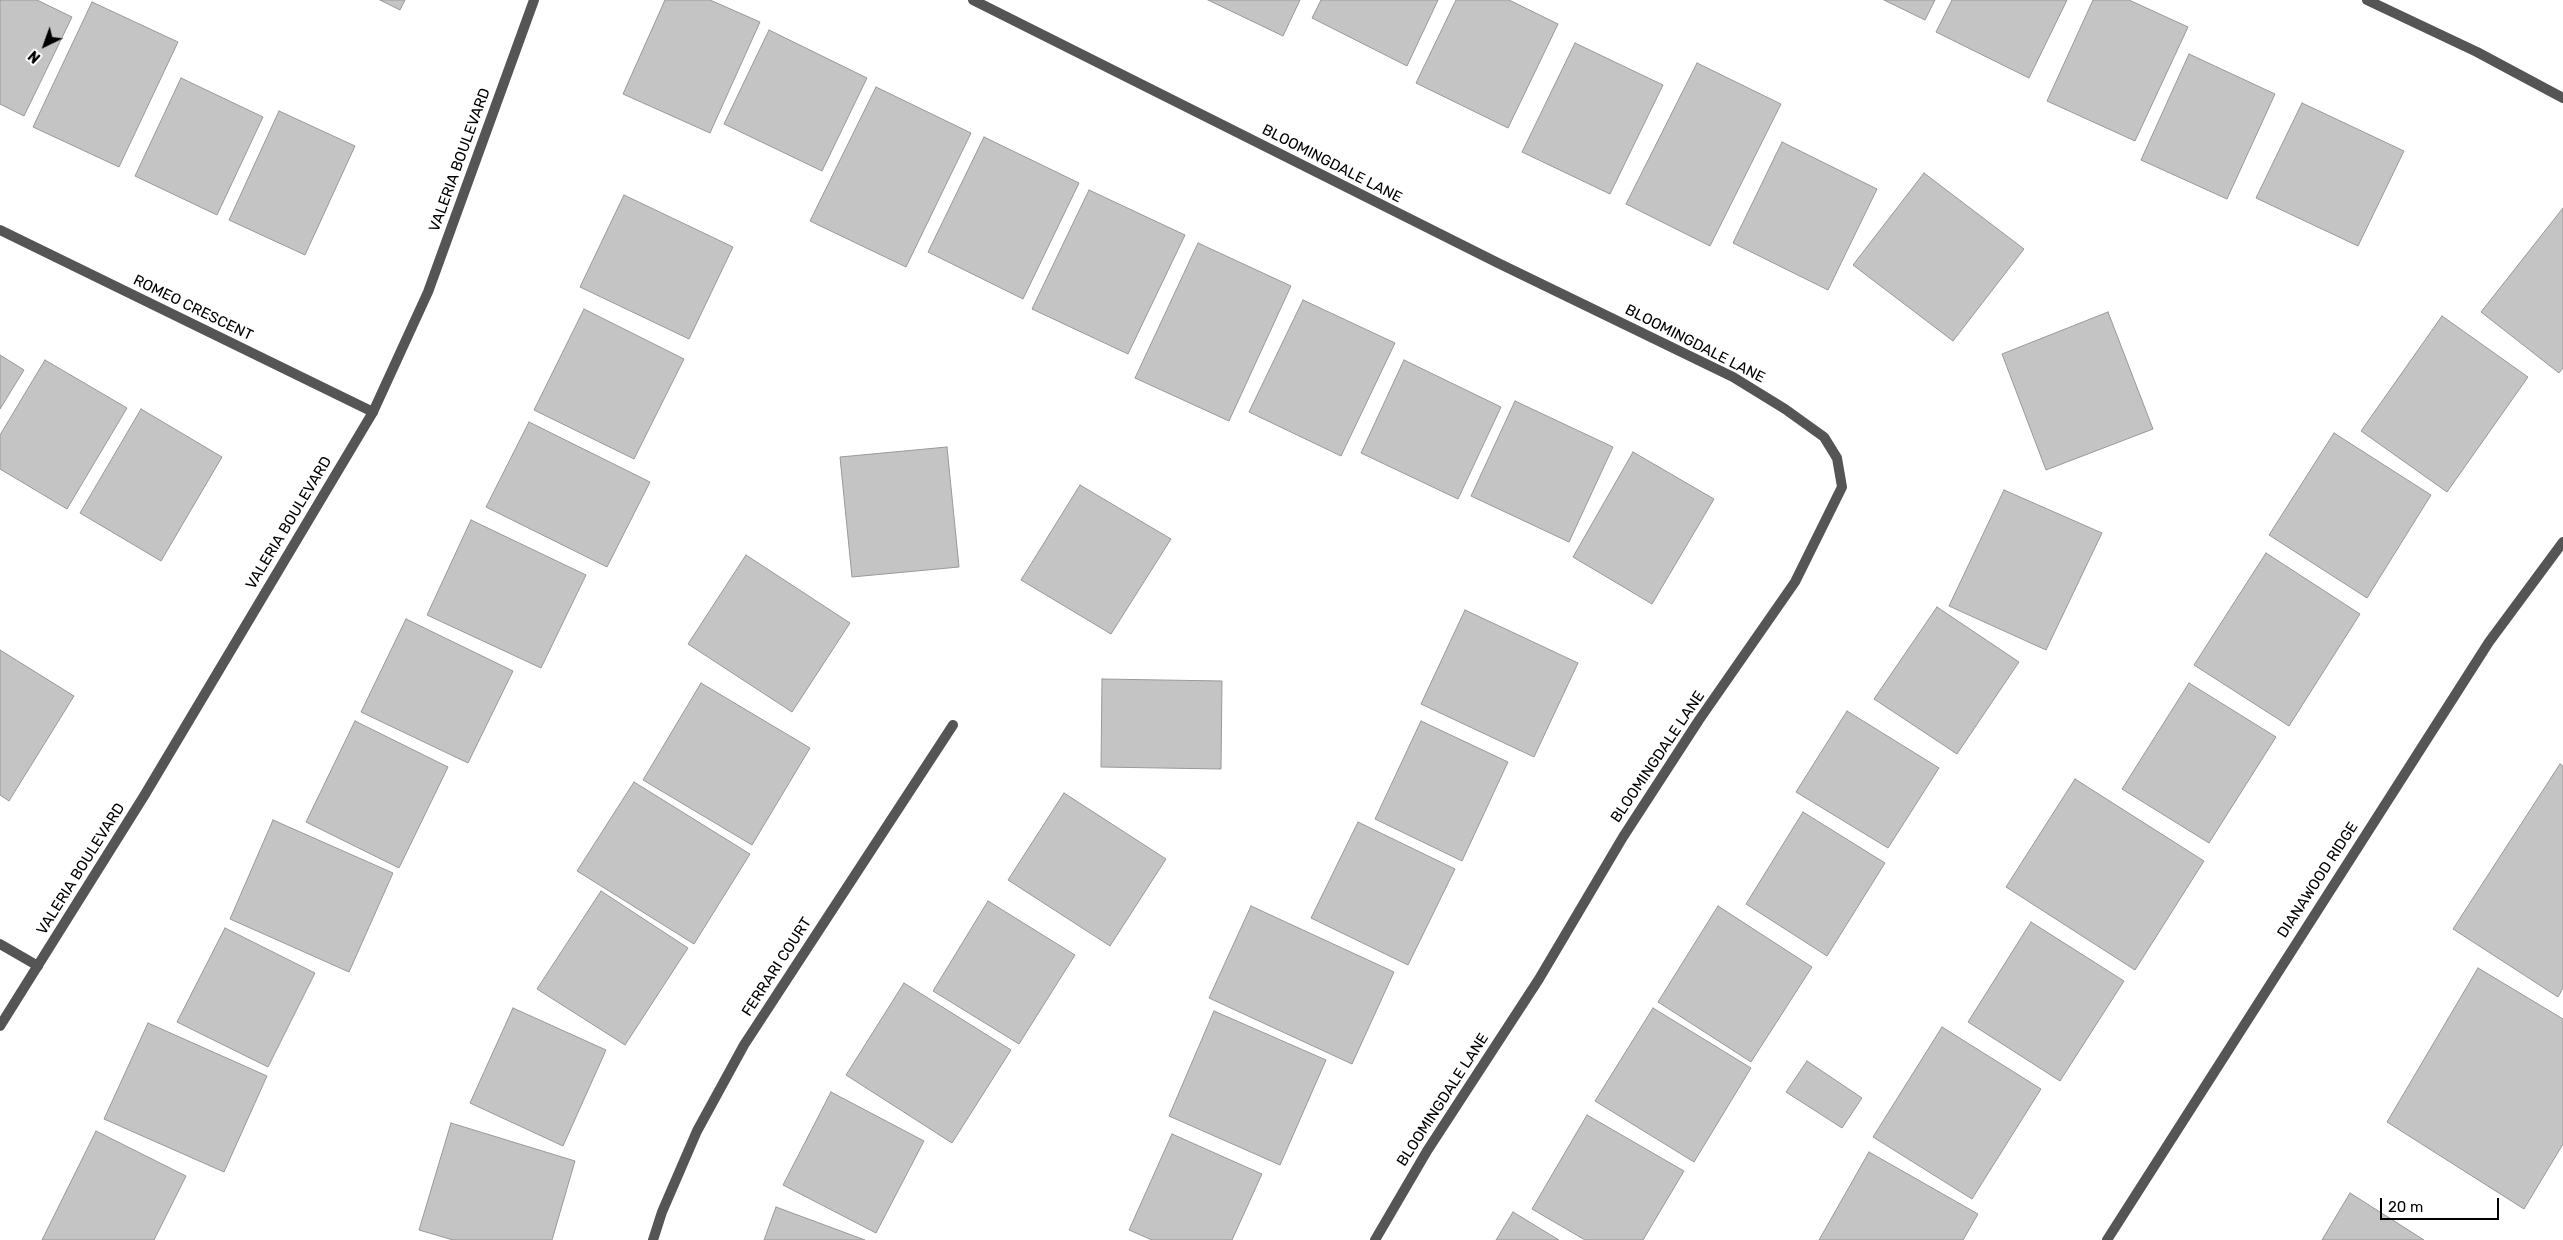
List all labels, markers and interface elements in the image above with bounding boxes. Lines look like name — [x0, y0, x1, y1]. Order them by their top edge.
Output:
north arrow — [20, 20, 70, 70]
text: N — [25, 47, 44, 66]
street label: VALERIA BOULEVARD — [426, 86, 494, 234]
street label: BLOOMINGDALE LANE — [1259, 121, 1405, 207]
street label: ROMEO CRESCENT — [130, 271, 256, 345]
street label: BLOOMINGDALE LANE — [1622, 301, 1768, 387]
street label: VALERIA BOULEVARD — [242, 453, 336, 593]
street label: BLOOMINGDALE LANE — [1607, 688, 1709, 826]
street label: VALERIA BOULEVARD — [33, 800, 129, 938]
street label: DIANAWOOD RIDGE — [2274, 819, 2362, 941]
street label: FERRARI COURT — [738, 914, 816, 1020]
street label: BLOOMINGDALE LANE — [1393, 1030, 1493, 1170]
scale bar — [2383, 1188, 2502, 1220]
text: 20 m — [2388, 1198, 2423, 1216]

